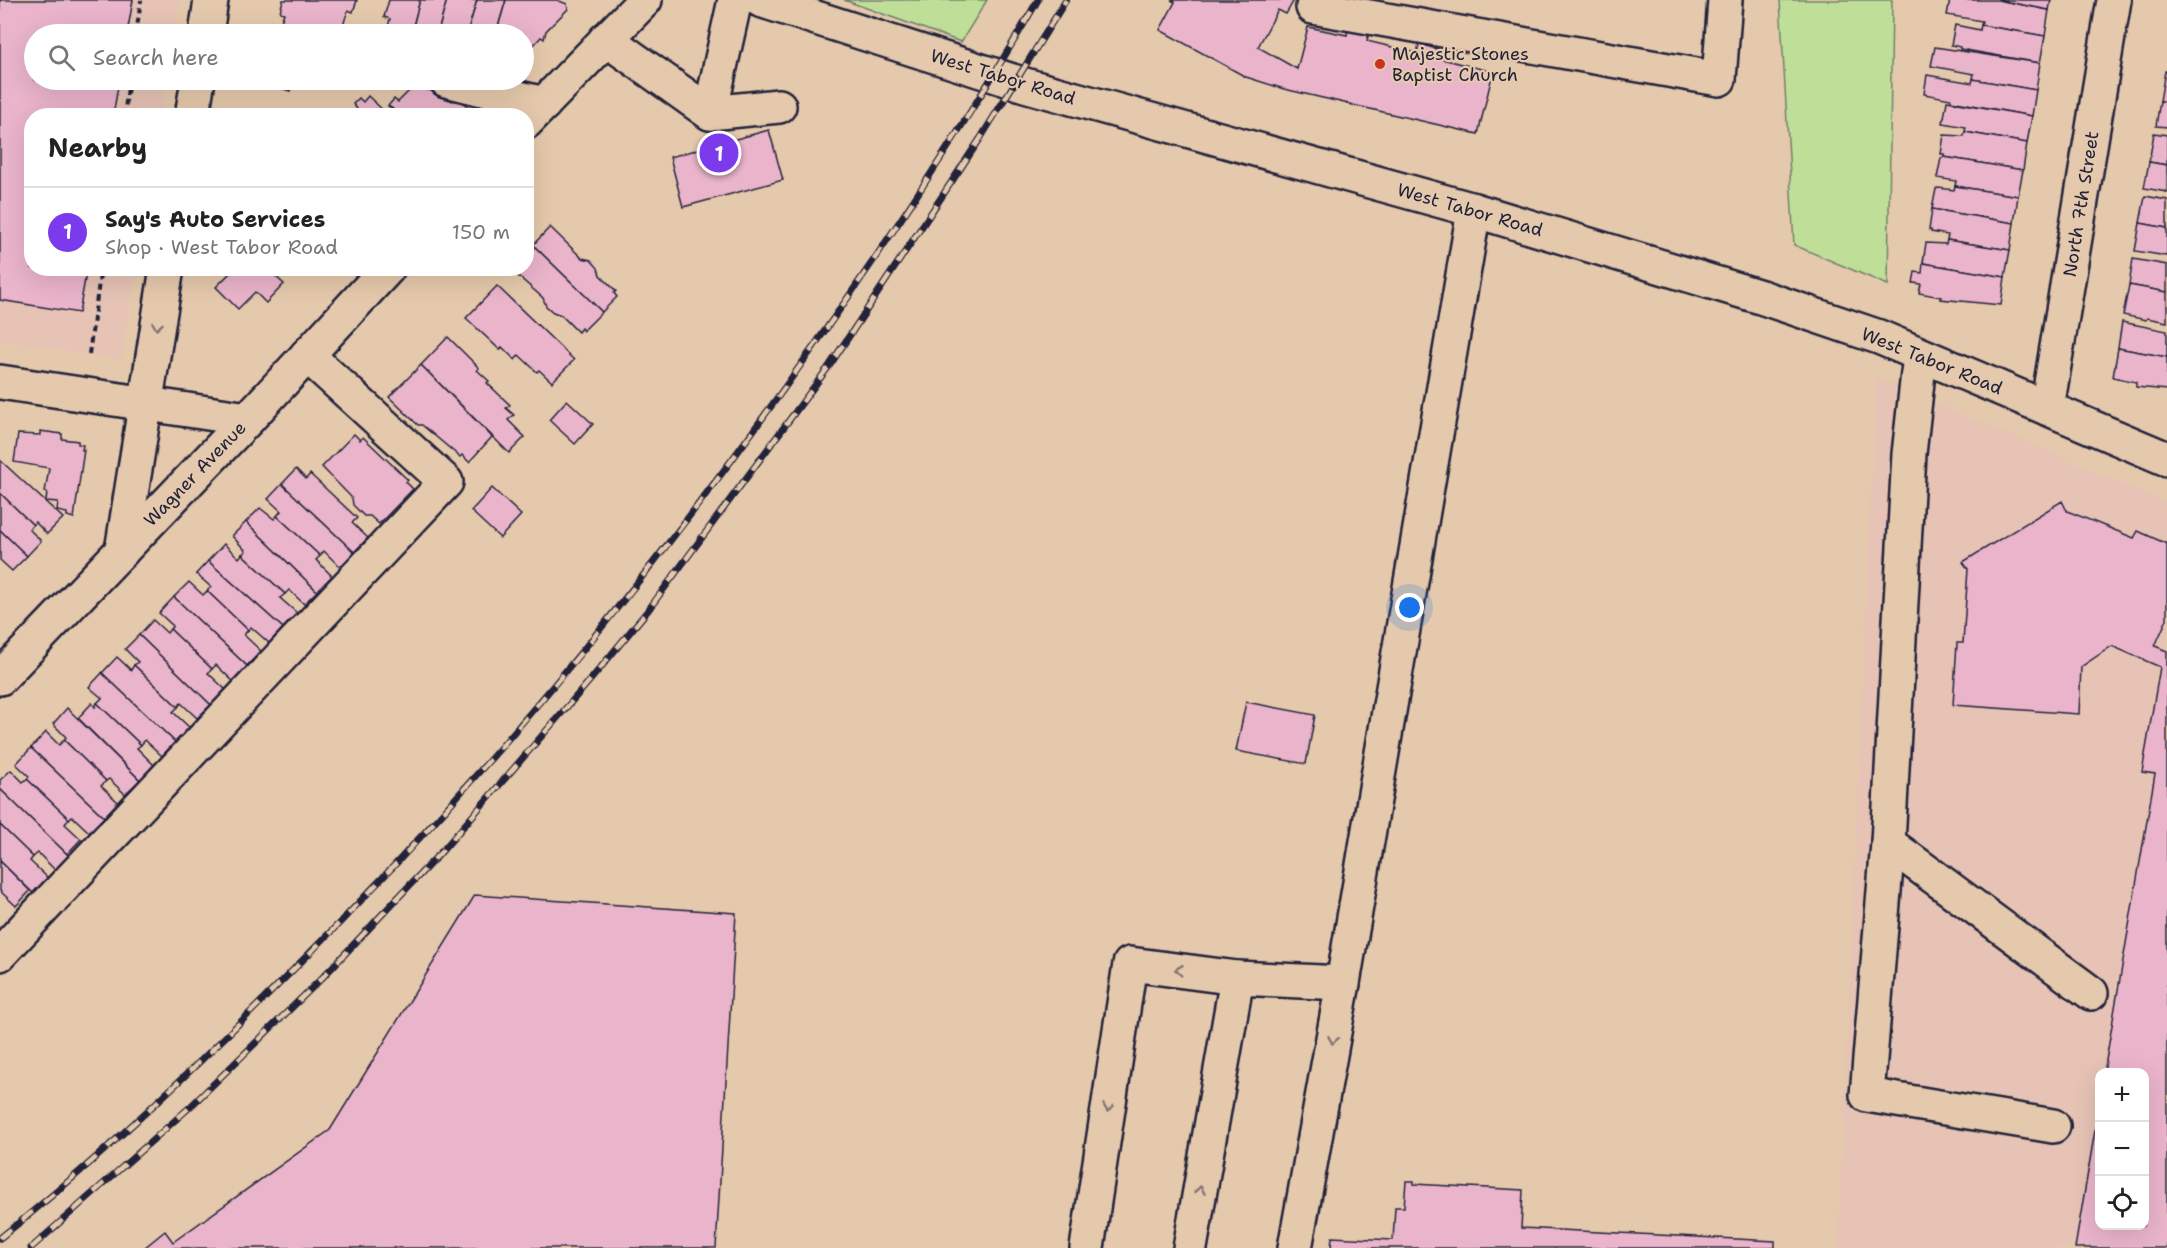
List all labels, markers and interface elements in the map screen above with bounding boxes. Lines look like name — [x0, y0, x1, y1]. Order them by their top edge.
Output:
search box — [24, 24, 534, 90]
icon: search — [45, 41, 78, 74]
place label: Majestic Stones Baptist Church — [1392, 42, 1529, 87]
text: Search here — [93, 43, 219, 72]
street label: West Tabor Road — [928, 44, 1078, 110]
marker: Majestic Stones Baptist Church — [1373, 57, 1387, 71]
street label: North 7th Street — [2058, 129, 2104, 279]
text: Nearby — [48, 130, 147, 165]
pin: 1 — [700, 130, 738, 176]
street label: West Tabor Road — [1394, 178, 1546, 242]
text: Say's Auto Services — [105, 205, 325, 234]
text: 1 — [63, 219, 72, 245]
text: 150 m — [452, 219, 510, 245]
text: Shop · West Tabor Road — [105, 234, 338, 260]
one-way arrow — [151, 321, 164, 331]
street label: West Tabor Road — [1858, 322, 2006, 400]
street label: Wagner Avenue — [139, 416, 251, 532]
your location — [1395, 593, 1424, 622]
one-way arrow — [1174, 965, 1183, 977]
one-way arrow — [1327, 1035, 1340, 1045]
map controls — [2095, 1068, 2149, 1230]
button: + — [2095, 1068, 2149, 1122]
one-way arrow — [1103, 1103, 1115, 1113]
button: − — [2095, 1122, 2149, 1176]
button: locate — [2095, 1176, 2149, 1230]
one-way arrow — [1193, 1186, 1206, 1196]

